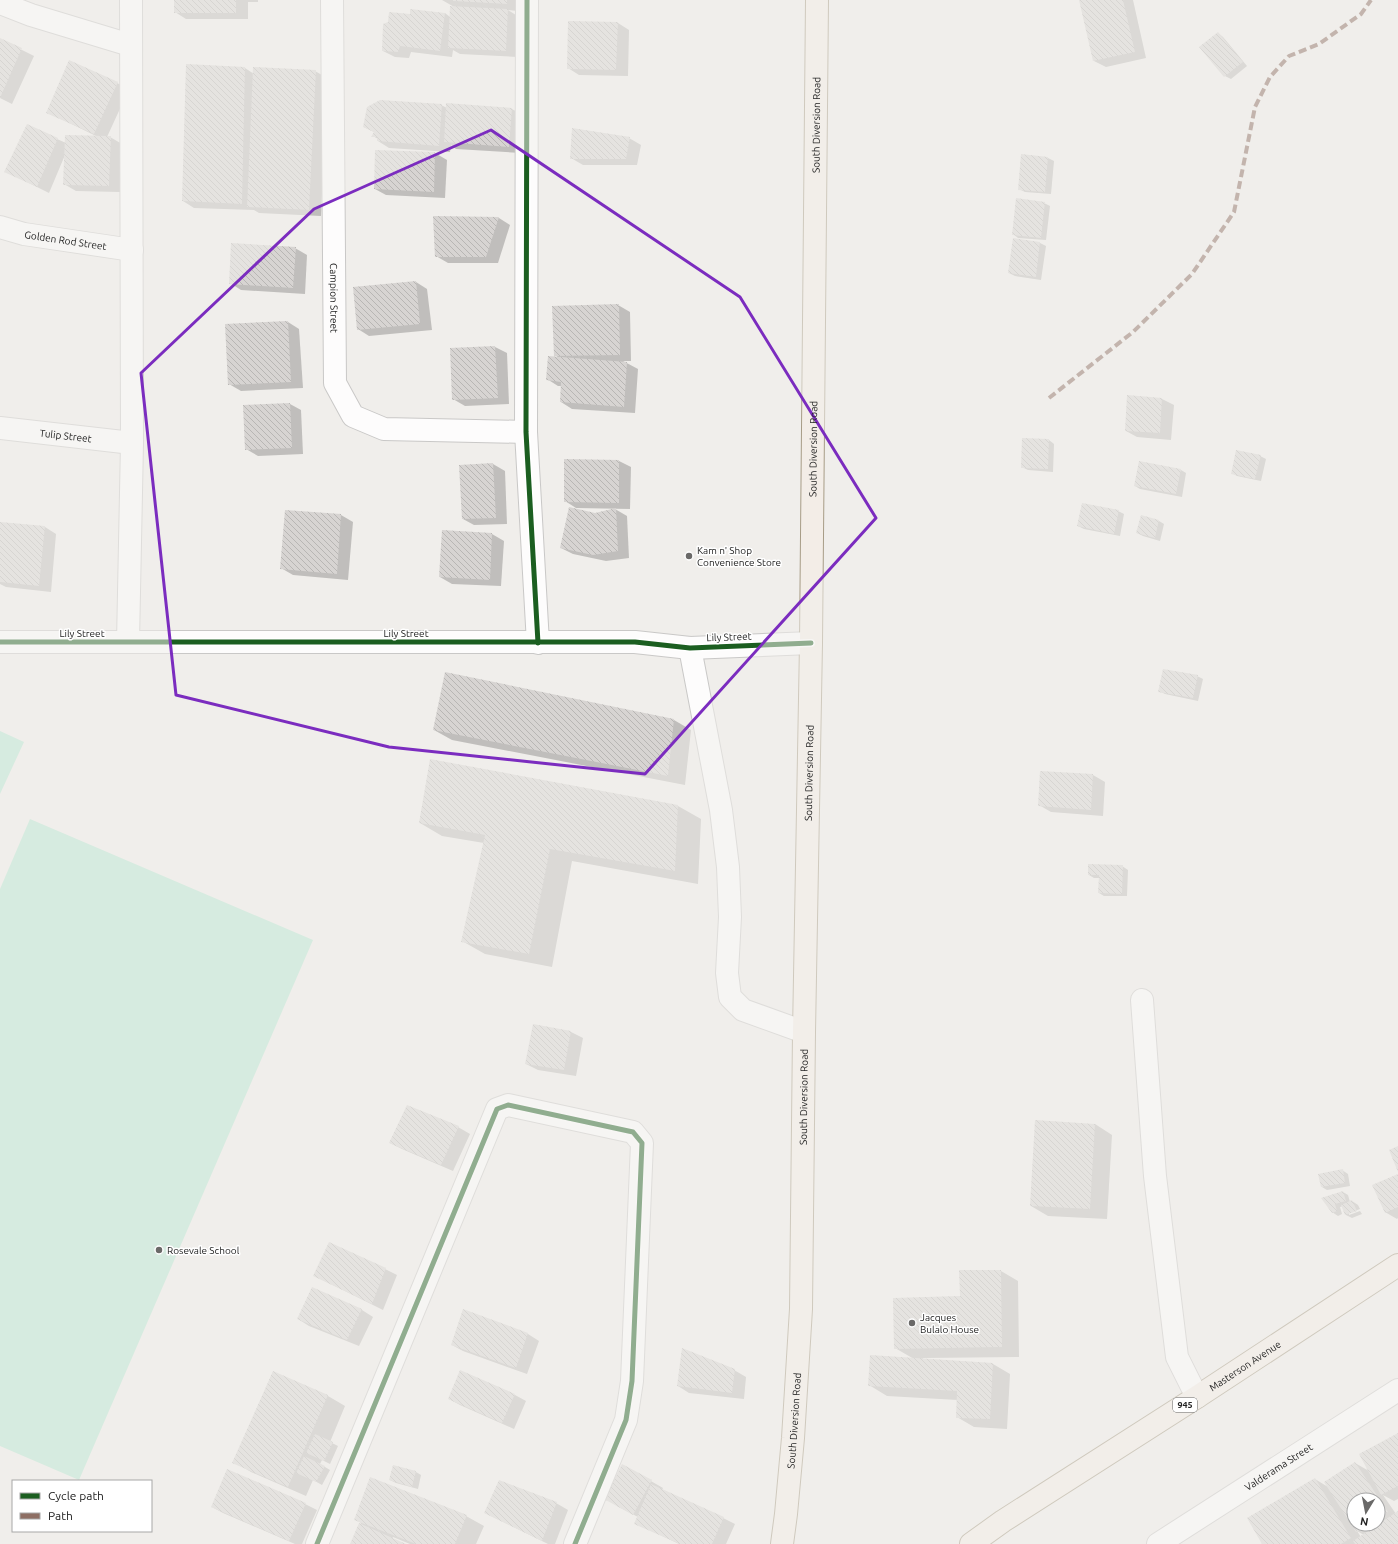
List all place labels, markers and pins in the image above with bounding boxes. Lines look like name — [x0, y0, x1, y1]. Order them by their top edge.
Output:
place label: Kam n' Shop Convenience Store — [697, 545, 781, 568]
marker: Kam n' Shop Convenience Store — [684, 551, 694, 561]
marker: Rosevale School — [154, 1245, 164, 1255]
place label: Rosevale School — [167, 1245, 240, 1256]
place label: Jacques Bulalo House — [920, 1312, 979, 1335]
marker: Jacques Bulalo House — [907, 1318, 917, 1328]

